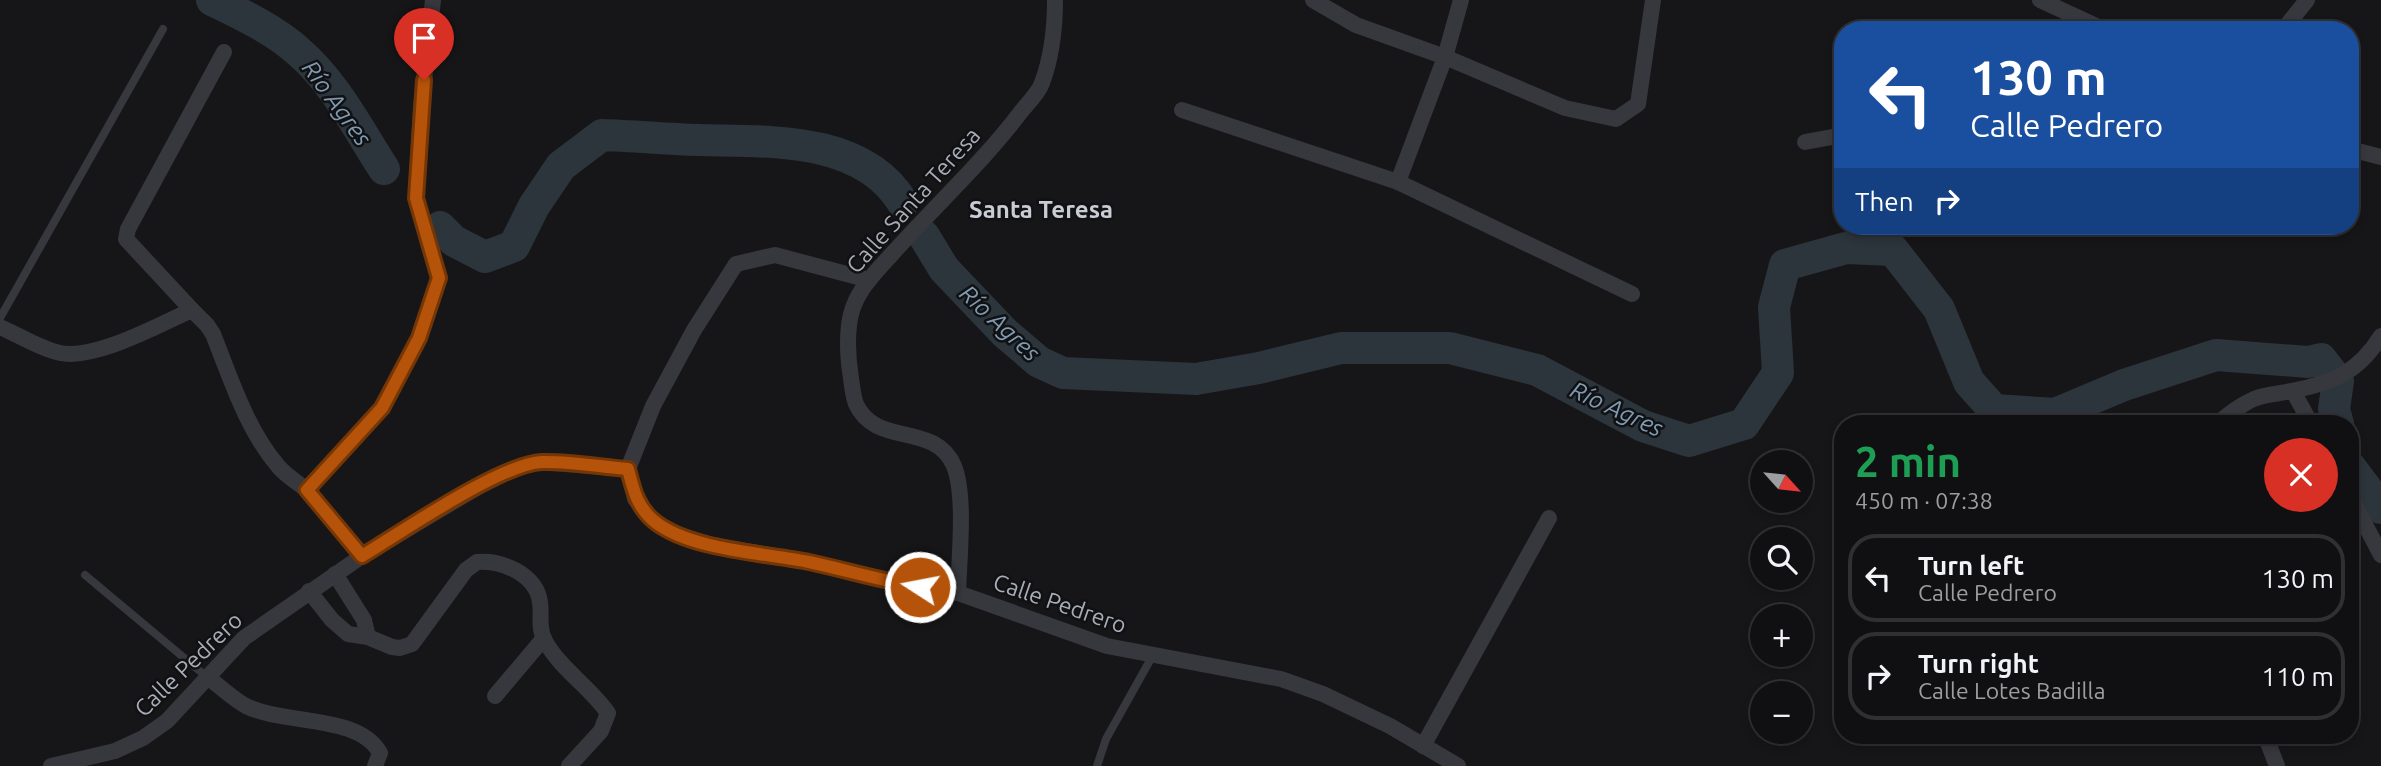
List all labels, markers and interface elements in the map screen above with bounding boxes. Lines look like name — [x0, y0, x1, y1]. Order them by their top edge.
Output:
pin — [394, 8, 454, 80]
icon: arrive — [405, 19, 443, 57]
icon: left — [1855, 49, 1946, 140]
text: 130 m — [1970, 49, 2107, 104]
water label: Río Agres — [297, 55, 377, 151]
text: Calle Pedrero — [1970, 107, 2163, 143]
street label: Calle Santa Teresa — [841, 122, 985, 278]
icon: right — [1928, 182, 1966, 220]
text: Then — [1855, 187, 1914, 216]
district label: Santa Teresa — [969, 196, 1113, 223]
water label: Río Agres — [955, 279, 1045, 367]
water label: Río Agres — [1566, 376, 1668, 442]
text: 2 min — [1855, 438, 1961, 485]
button: close — [2264, 438, 2338, 512]
north arrow — [1750, 450, 1813, 513]
map controls — [1750, 450, 1813, 744]
text: 450 m · 07:38 — [1855, 488, 1993, 513]
button: search — [1750, 527, 1813, 590]
position arrow — [883, 550, 957, 624]
text: Turn left — [1918, 551, 2024, 580]
icon: left — [1859, 559, 1897, 597]
text: 130 m — [2262, 564, 2334, 593]
street label: Calle Pedrero — [990, 569, 1130, 637]
text: Calle Pedrero — [1918, 580, 2057, 605]
button: + — [1750, 604, 1813, 667]
street label: Calle Pedrero — [129, 607, 247, 721]
text: Turn right — [1918, 649, 2039, 678]
icon: right — [1859, 657, 1897, 695]
text: 110 m — [2262, 662, 2334, 691]
text: Calle Lotes Badilla — [1918, 678, 2105, 703]
button: − — [1750, 681, 1813, 744]

